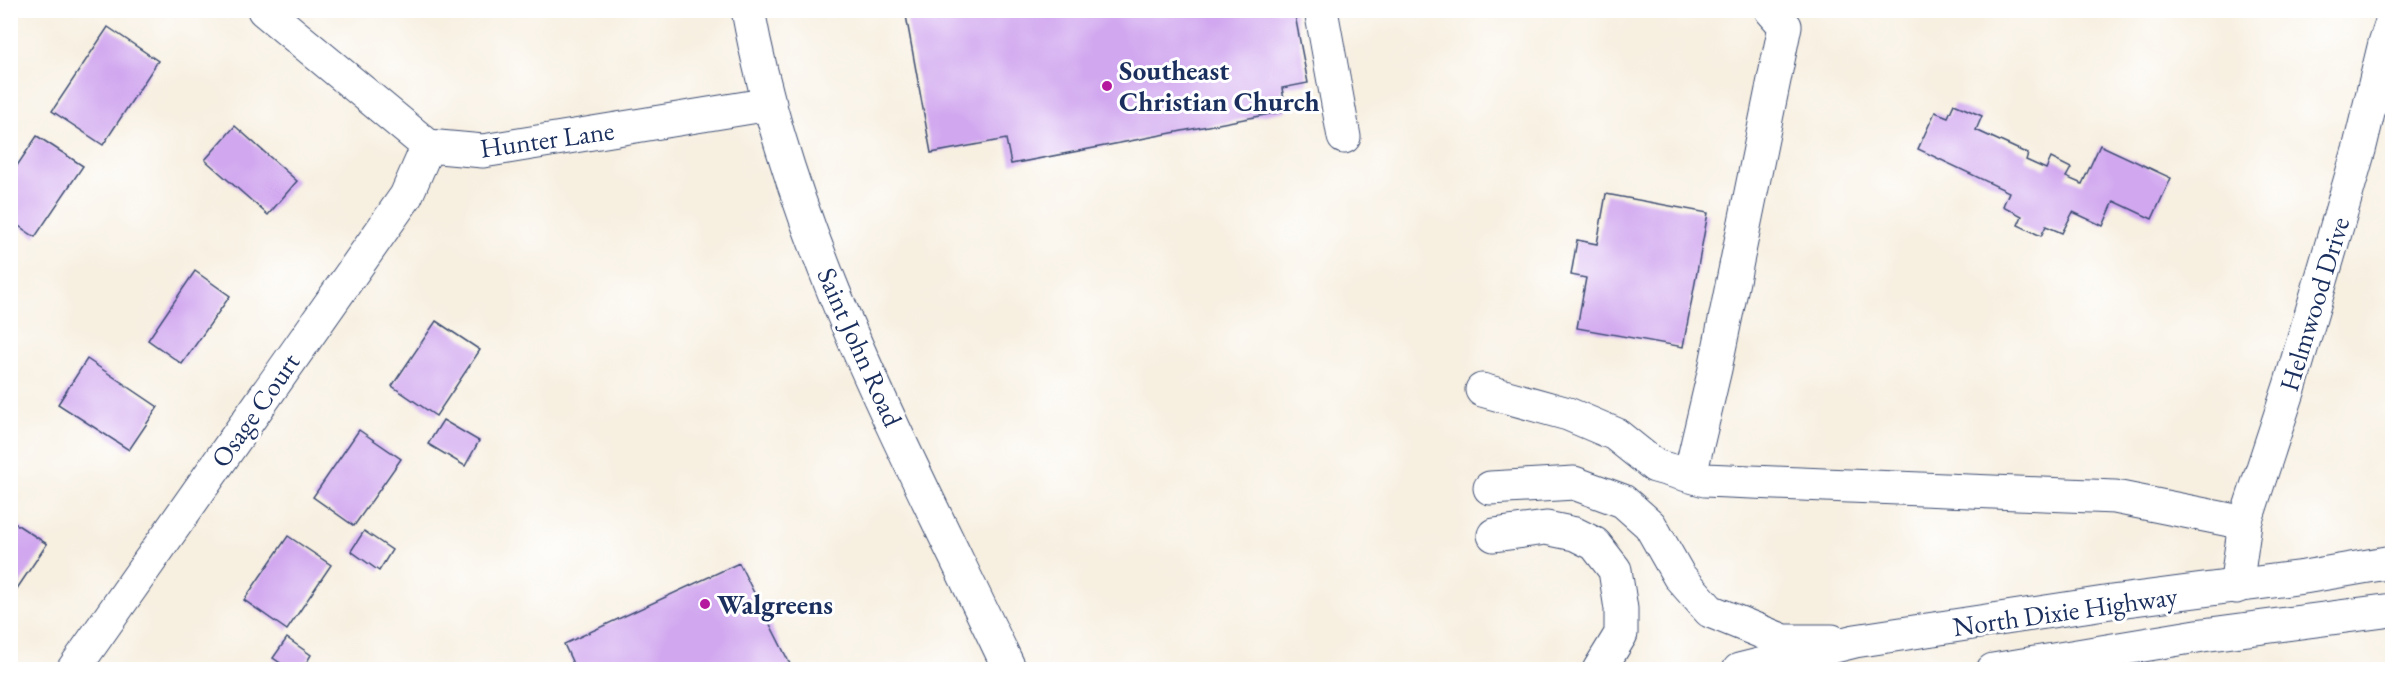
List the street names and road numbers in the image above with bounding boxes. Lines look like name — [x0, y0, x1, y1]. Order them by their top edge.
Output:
street label: Hunter Lane — [478, 112, 616, 166]
street label: Helmwood Drive — [2271, 213, 2357, 395]
street label: Saint John Road — [809, 262, 911, 432]
street label: Osage Court — [203, 345, 307, 474]
street label: North Dixie Highway — [1950, 578, 2180, 644]

